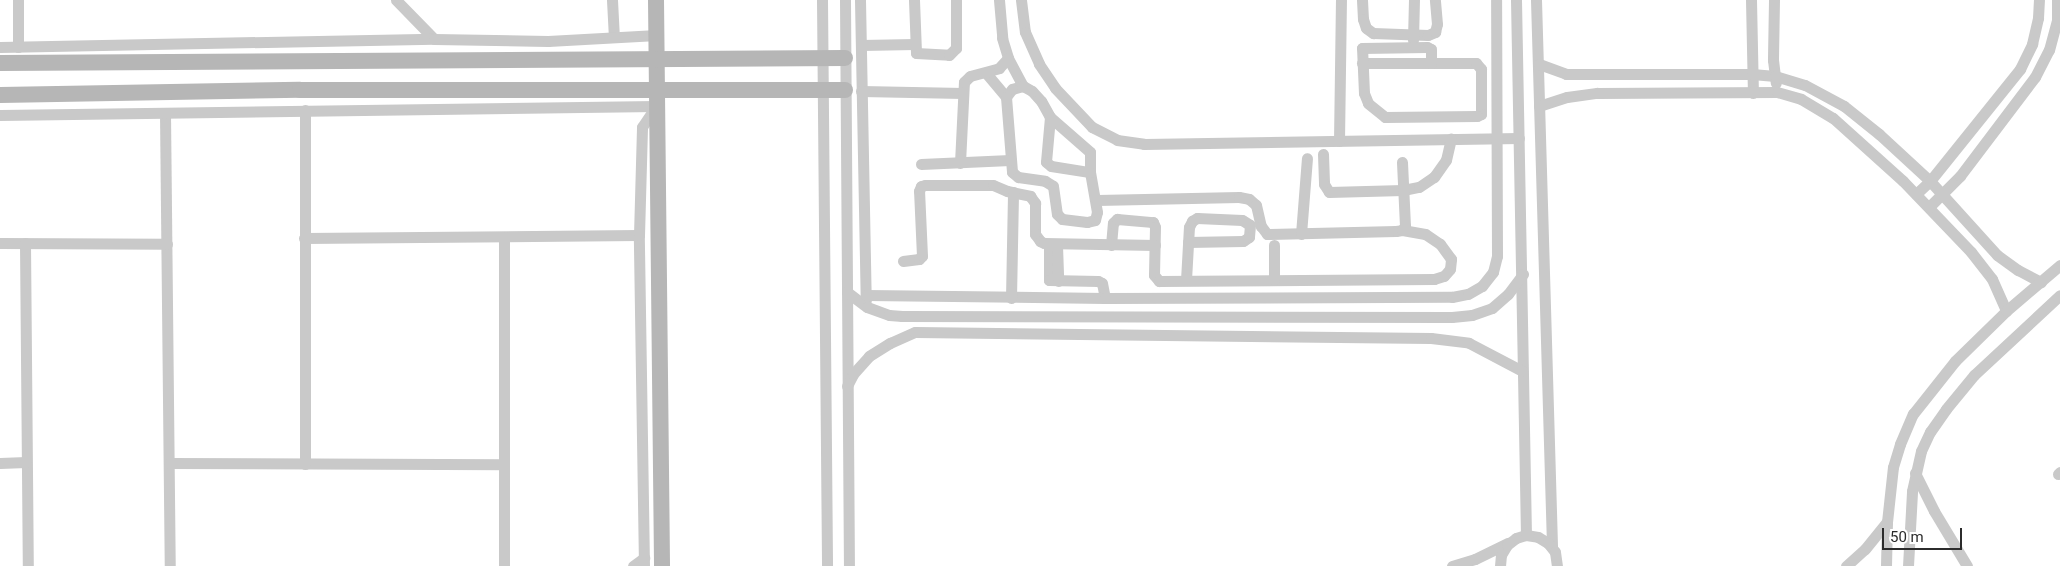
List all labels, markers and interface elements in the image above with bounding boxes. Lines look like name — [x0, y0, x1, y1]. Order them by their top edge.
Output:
scale bar — [1885, 518, 1965, 550]
text: 50 m — [1890, 528, 1924, 546]

